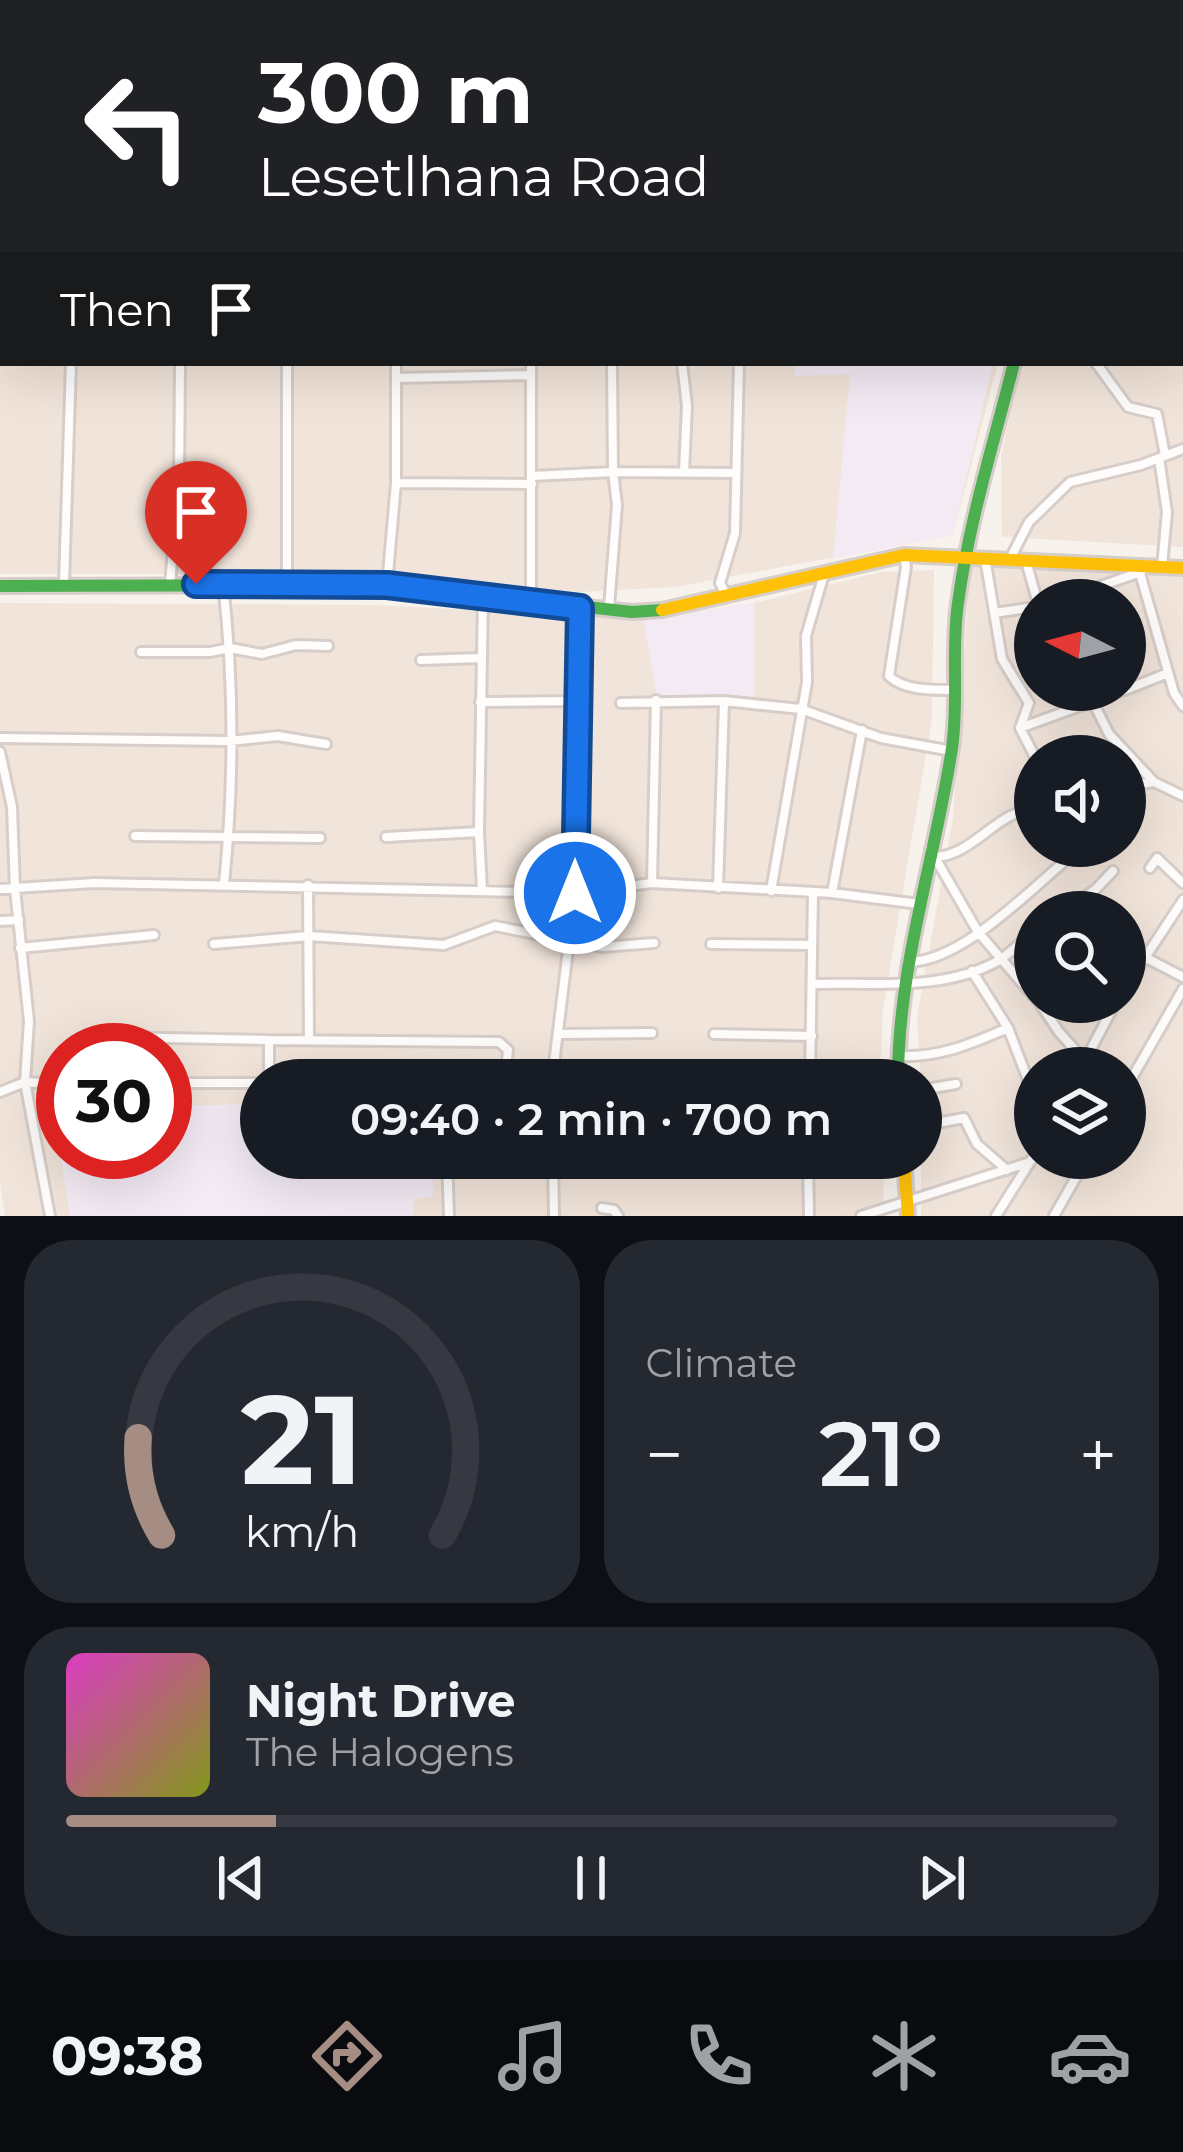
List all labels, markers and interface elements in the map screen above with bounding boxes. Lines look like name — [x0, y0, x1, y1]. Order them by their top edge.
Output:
text: 300 m — [258, 42, 534, 144]
icon: left — [60, 48, 216, 204]
text: Lesetlhana Road — [258, 144, 710, 210]
icon: arrive — [198, 276, 264, 342]
text: Then — [60, 282, 174, 337]
pin — [145, 461, 247, 584]
icon: arrive — [163, 479, 229, 545]
north arrow — [1014, 579, 1146, 711]
map controls — [1014, 579, 1146, 1179]
button: sound — [1014, 735, 1146, 867]
position arrow — [512, 830, 638, 956]
button: search — [1014, 891, 1146, 1023]
speed limit sign: 30 — [36, 1023, 192, 1179]
button: layers — [1014, 1047, 1146, 1179]
text: 09:40 · 2 min · 700 m — [350, 1091, 832, 1146]
text: Climate — [646, 1339, 797, 1387]
text: 21 — [240, 1363, 363, 1515]
text: 21° — [819, 1399, 943, 1509]
text: − — [646, 1414, 683, 1495]
text: + — [1079, 1414, 1117, 1495]
text: km/h — [245, 1504, 359, 1557]
text: Night Drive — [246, 1673, 515, 1728]
text: The Halogens — [246, 1728, 514, 1776]
icon: previous — [208, 1845, 274, 1911]
icon: pause — [558, 1845, 624, 1911]
icon: next — [909, 1845, 975, 1911]
icon: directions — [305, 2014, 389, 2098]
icon: music — [491, 2014, 575, 2098]
icon: phone — [677, 2014, 761, 2098]
icon: climate — [862, 2014, 946, 2098]
icon: car — [1048, 2014, 1132, 2098]
text: 09:38 — [51, 2023, 204, 2089]

